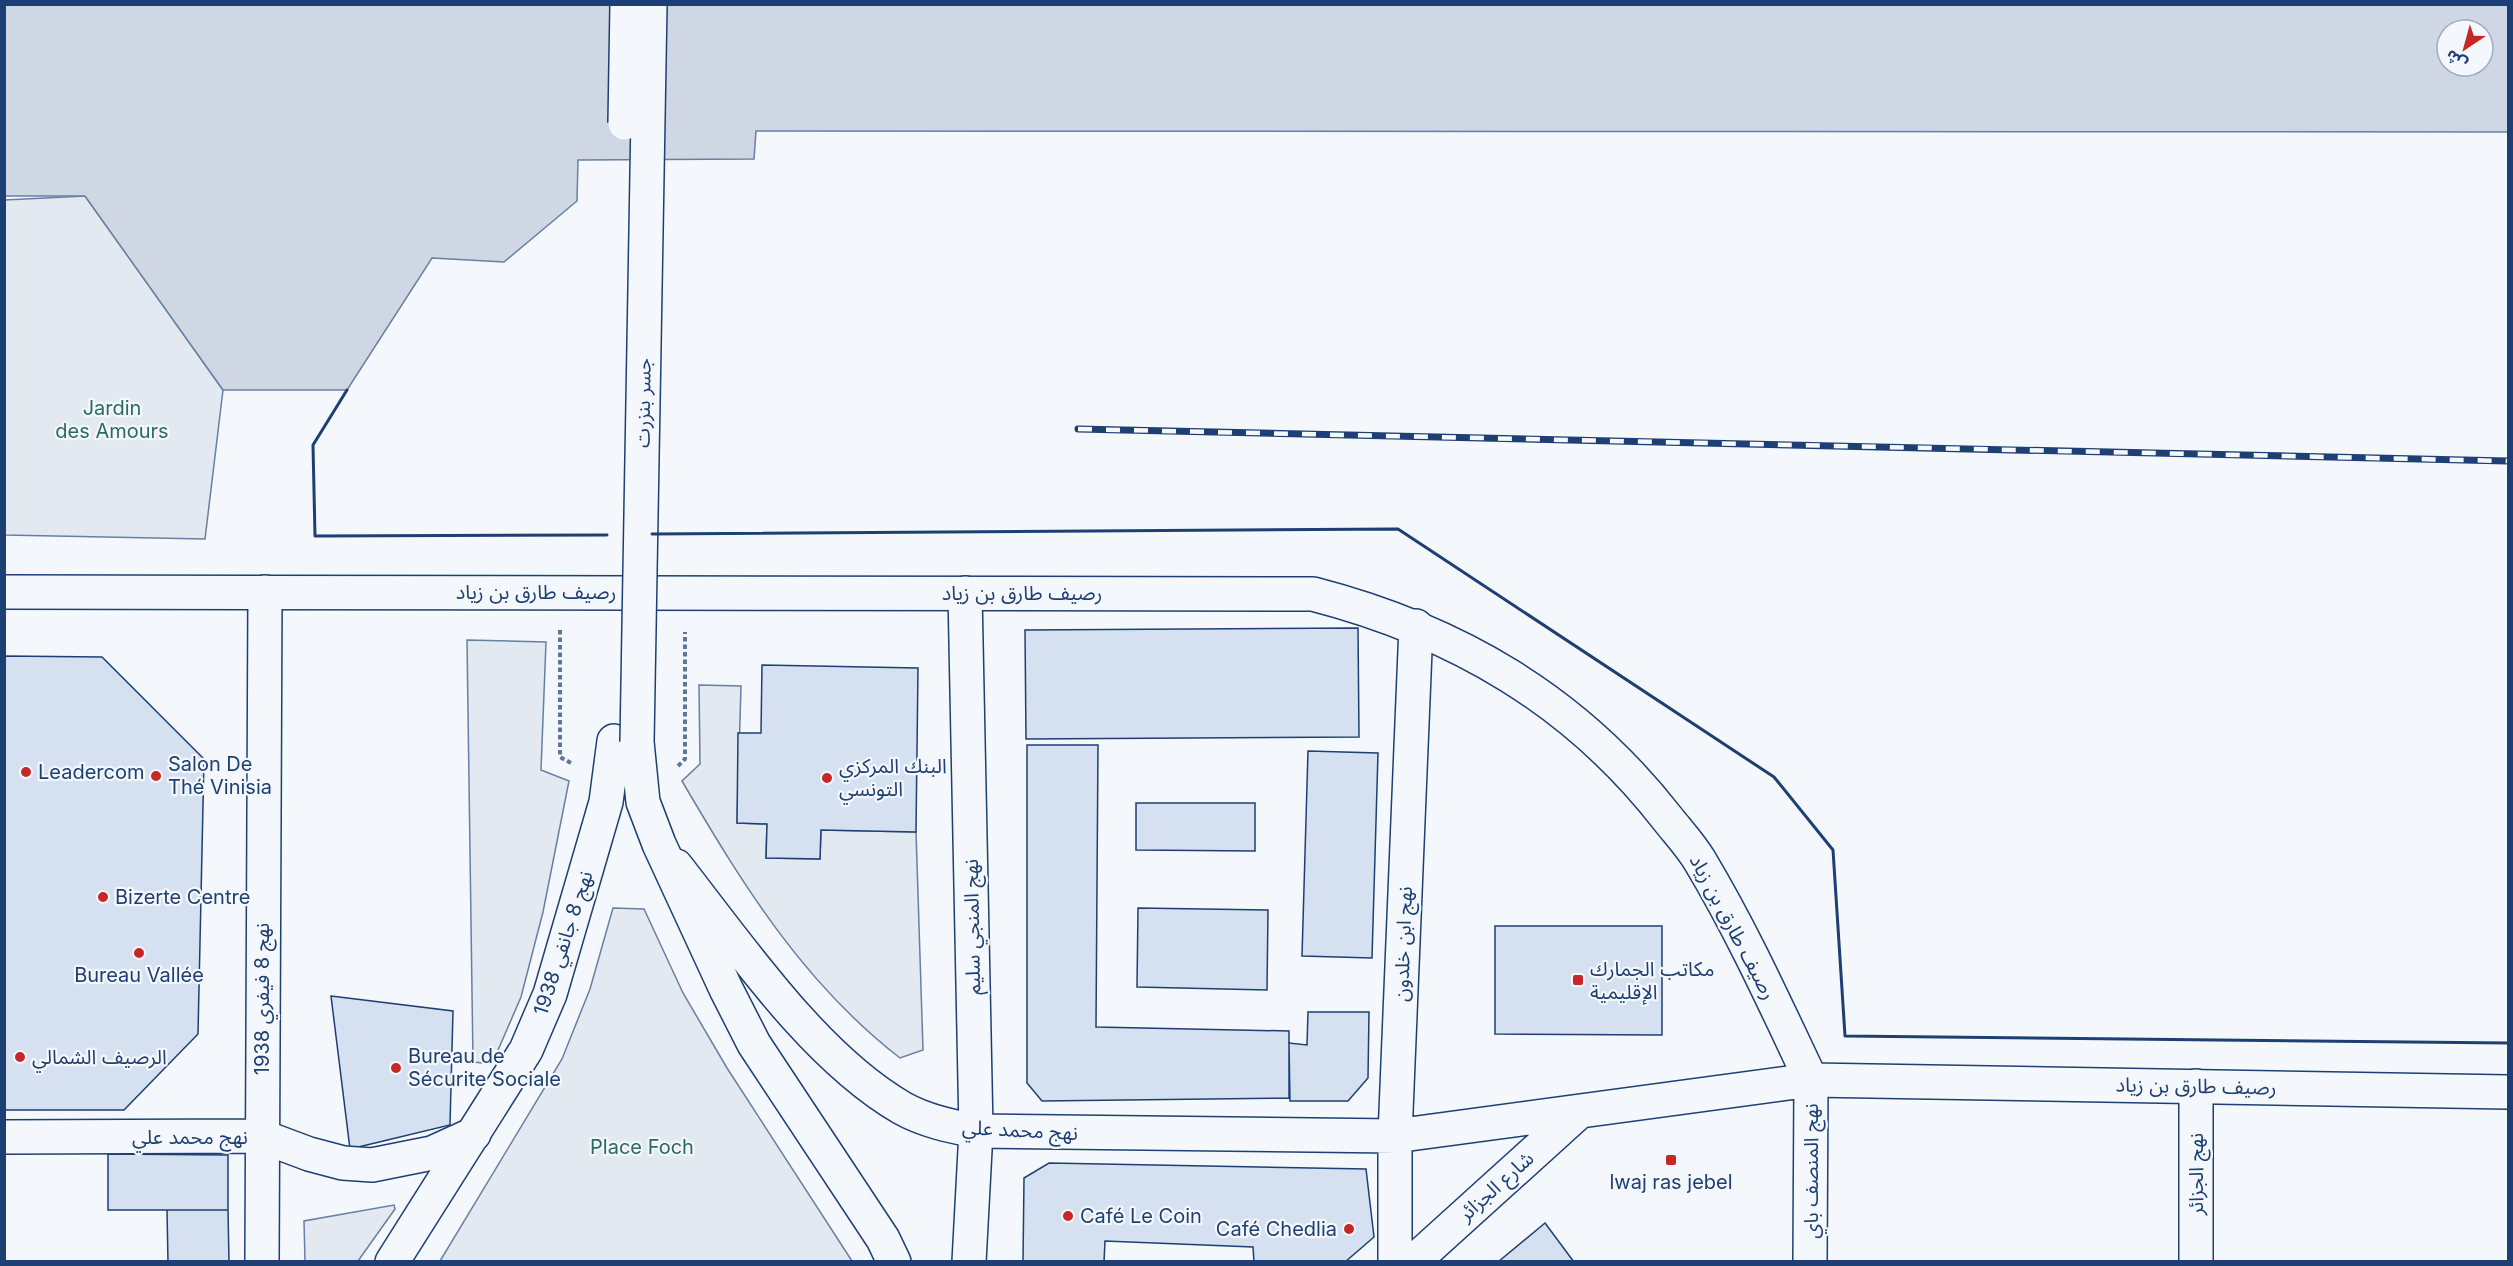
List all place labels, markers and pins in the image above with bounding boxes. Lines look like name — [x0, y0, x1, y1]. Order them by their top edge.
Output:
place label: Salon De Thé Vinisia — [168, 752, 272, 799]
place label: البنك المركزي التونسي — [839, 754, 947, 805]
place label: Leadercom — [38, 760, 144, 784]
marker: Leadercom — [19, 765, 33, 779]
marker: Salon De Thé Vinisia — [149, 769, 163, 783]
marker: البنك المركزي التونسي — [820, 771, 834, 785]
place label: Bizerte Centre — [115, 885, 250, 909]
marker: Bizerte Centre — [96, 890, 110, 904]
marker: Bureau Vallée — [132, 946, 146, 960]
place label: مكاتب الجمارك الإقليمية — [1590, 957, 1715, 1005]
place label: Bureau Vallée — [74, 963, 204, 987]
marker: مكاتب الجمارك الإقليمية — [1571, 973, 1585, 987]
place label: Bureau de Sécurite Sociale — [408, 1044, 561, 1091]
place label: الرصيف الشمالي — [32, 1045, 167, 1073]
marker: الرصيف الشمالي — [13, 1050, 27, 1064]
marker: Bureau de Sécurite Sociale — [389, 1061, 403, 1075]
marker: lwaj ras jebel — [1664, 1153, 1678, 1167]
place label: lwaj ras jebel — [1609, 1170, 1733, 1194]
place label: Café Le Coin — [1080, 1204, 1202, 1228]
marker: Café Le Coin — [1061, 1209, 1075, 1223]
place label: Café Chedlia — [1216, 1217, 1337, 1241]
marker: Café Chedlia — [1342, 1222, 1356, 1236]

